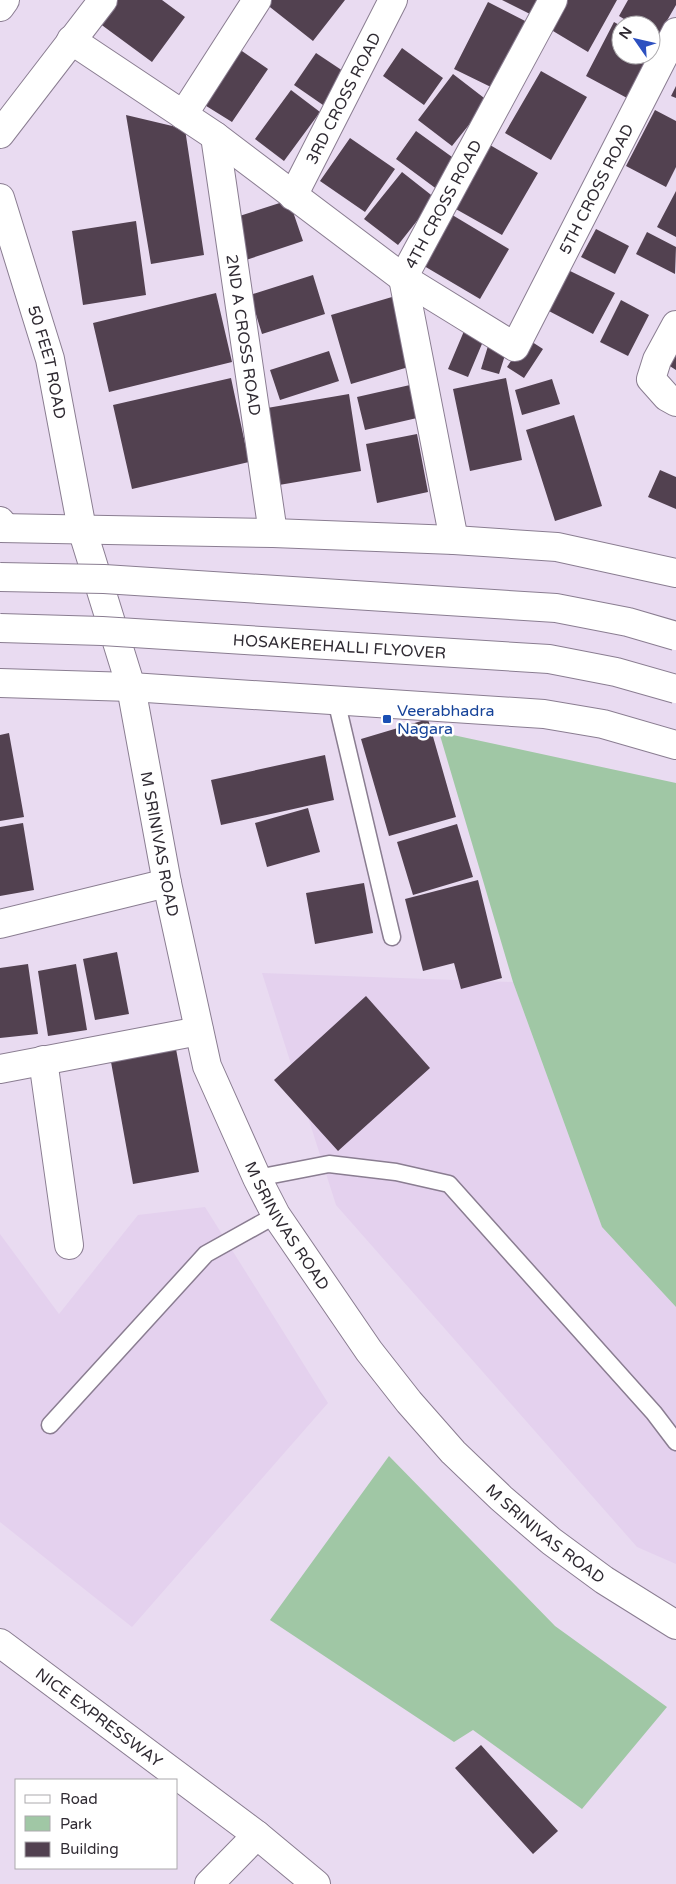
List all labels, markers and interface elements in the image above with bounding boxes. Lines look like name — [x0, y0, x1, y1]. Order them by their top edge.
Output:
north arrow — [611, 15, 661, 65]
text: N — [615, 24, 636, 42]
street label: 3RD CROSS ROAD — [302, 29, 386, 168]
street label: 5TH CROSS ROAD — [555, 121, 638, 258]
street label: 4TH CROSS ROAD — [401, 137, 487, 272]
street label: 2ND A CROSS ROAD — [221, 253, 265, 417]
street label: 50 FEET ROAD — [23, 303, 70, 421]
street label: HOSAKEREHALLI FLYOVER — [232, 630, 447, 664]
place label: Veerabhadra Nagara — [397, 701, 495, 739]
marker: Veerabhadra Nagara — [381, 713, 393, 725]
street label: M SRINIVAS ROAD — [136, 770, 183, 919]
street label: M SRINIVAS ROAD — [240, 1158, 333, 1294]
street label: M SRINIVAS ROAD — [481, 1480, 609, 1588]
street label: NICE EXPRESSWAY — [31, 1664, 166, 1772]
legend — [15, 1779, 178, 1869]
text: Road — [60, 1790, 98, 1808]
text: Park — [60, 1815, 92, 1833]
text: Building — [60, 1840, 119, 1858]

